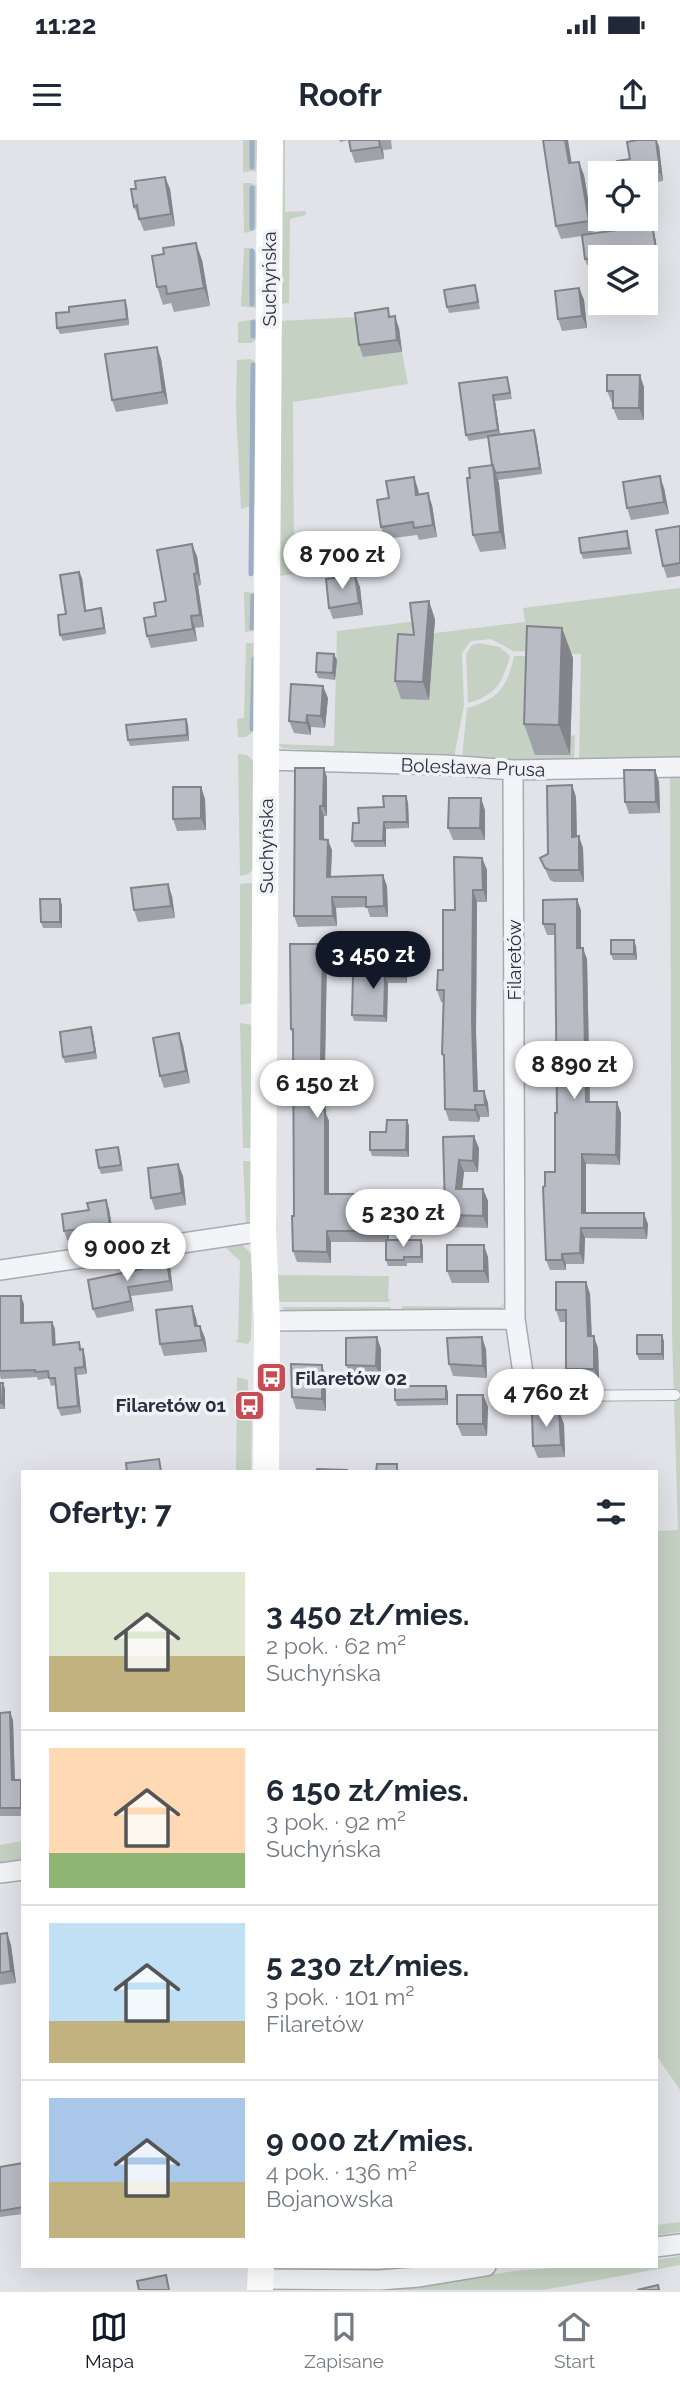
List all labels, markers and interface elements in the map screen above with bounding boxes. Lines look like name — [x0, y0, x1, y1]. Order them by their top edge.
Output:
text: 11:22 — [35, 10, 96, 40]
icon: menu — [28, 76, 66, 114]
text: Roofr — [298, 76, 382, 113]
icon: share — [614, 76, 652, 114]
map controls — [588, 161, 658, 315]
button: locate — [588, 161, 658, 231]
street label: Suchyńska — [258, 231, 280, 327]
button: layers — [588, 245, 658, 315]
pin: 8 700 zł — [270, 532, 414, 591]
text: 8 700 zł — [299, 540, 385, 567]
street label: Bolesława Prusa — [400, 753, 546, 781]
street label: Suchyńska — [255, 798, 277, 894]
street label: Filaretów — [503, 919, 525, 1000]
pin: 3 450 zł — [301, 932, 445, 991]
text: 3 450 zł — [331, 940, 415, 967]
pin: 8 890 zł — [502, 1042, 646, 1101]
text: 8 890 zł — [531, 1050, 617, 1077]
pin: 6 150 zł — [245, 1060, 389, 1120]
text: 6 150 zł — [276, 1069, 358, 1096]
pin: 5 230 zł — [331, 1190, 475, 1249]
text: 5 230 zł — [362, 1198, 444, 1225]
pin: 9 000 zł — [55, 1224, 199, 1283]
text: 9 000 zł — [84, 1232, 170, 1259]
bus stop icon: Filaretów 02 — [255, 1361, 289, 1395]
place label: Filaretów 02 — [295, 1367, 407, 1389]
pin: 4 760 zł — [474, 1370, 618, 1429]
text: 4 760 zł — [504, 1378, 588, 1405]
bus stop icon: Filaretów 01 — [232, 1388, 266, 1422]
place label: Filaretów 01 — [115, 1394, 226, 1416]
icon: filters — [592, 1493, 630, 1531]
text: Oferty: 7 — [49, 1495, 172, 1530]
text: 3 450 zł/mies. — [266, 1597, 470, 1632]
icon: home — [105, 1600, 189, 1684]
text: 2 pok. · 62 m² — [266, 1632, 406, 1659]
text: Suchyńska — [266, 1659, 381, 1686]
text: 6 150 zł/mies. — [266, 1773, 469, 1808]
icon: home — [105, 1776, 189, 1860]
text: 3 pok. · 92 m² — [266, 1808, 406, 1835]
text: Suchyńska — [266, 1835, 381, 1862]
text: 5 230 zł/mies. — [266, 1948, 469, 1983]
icon: home — [105, 1951, 189, 2035]
text: 3 pok. · 101 m² — [266, 1983, 414, 2010]
text: Filaretów — [266, 2010, 364, 2037]
text: 9 000 zł/mies. — [266, 2123, 474, 2158]
icon: home — [105, 2126, 189, 2210]
text: 4 pok. · 136 m² — [266, 2158, 417, 2185]
text: Bojanowska — [266, 2185, 394, 2212]
tab: Mapa — [85, 2308, 134, 2372]
tab: Zapisane — [304, 2308, 384, 2372]
tab: Start — [554, 2308, 595, 2372]

